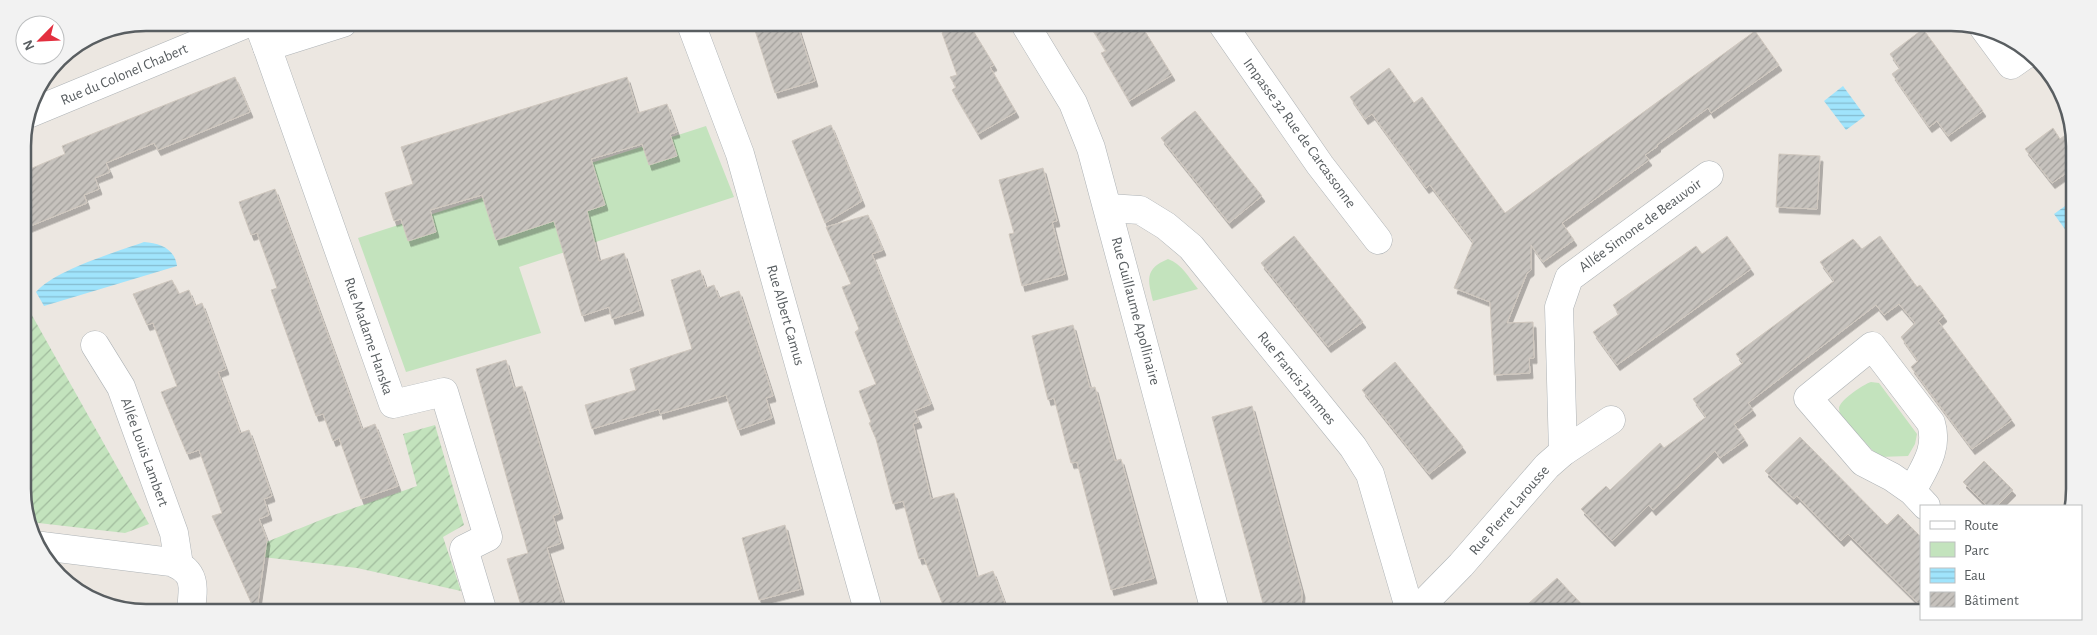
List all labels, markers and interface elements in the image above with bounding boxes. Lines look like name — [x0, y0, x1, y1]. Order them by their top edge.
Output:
north arrow — [15, 15, 65, 65]
text: N — [21, 38, 37, 52]
street label: Rue du Colonel Chabert — [59, 41, 190, 108]
street label: Impasse 32 Rue de Carcassonne — [1240, 56, 1359, 211]
street label: Allée Simone de Beauvoir — [1576, 176, 1705, 275]
street label: Rue Guillaume Apollinaire — [1109, 235, 1163, 387]
street label: Rue Albert Camus — [764, 263, 807, 367]
street label: Rue Madame Hanska — [341, 276, 396, 397]
street label: Rue Francis Jammes — [1255, 329, 1339, 428]
street label: Allée Louis Lambert — [118, 396, 171, 509]
street label: Rue Pierre Larousse — [1467, 463, 1552, 558]
legend — [1920, 505, 2082, 620]
text: Route — [1964, 518, 1998, 533]
text: Parc — [1964, 543, 1989, 558]
text: Eau — [1964, 568, 1986, 583]
text: Bâtiment — [1964, 593, 2019, 608]

